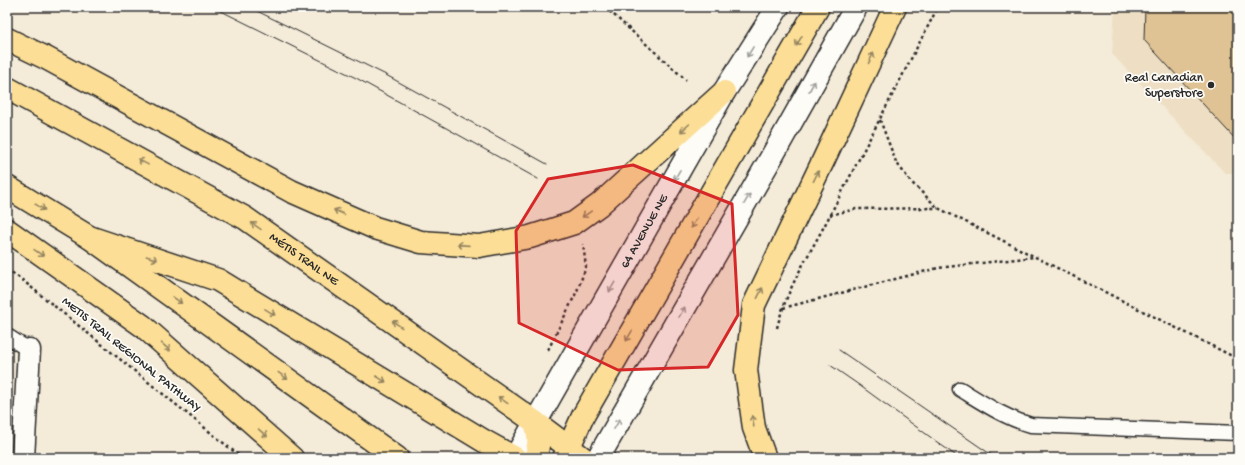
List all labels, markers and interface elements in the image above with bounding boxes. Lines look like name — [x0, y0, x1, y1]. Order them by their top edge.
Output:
one-way arrow — [795, 35, 803, 47]
one-way arrow — [745, 46, 753, 58]
one-way arrow — [868, 52, 875, 64]
place label: Real Canadian Superstore — [1125, 71, 1204, 101]
one-way arrow — [808, 80, 816, 92]
marker: Real Canadian Superstore — [1206, 80, 1216, 90]
one-way arrow — [680, 123, 690, 132]
one-way arrow — [137, 158, 149, 166]
one-way arrow — [672, 169, 680, 181]
one-way arrow — [813, 170, 820, 182]
street label: 64 AVENUE NE — [617, 191, 672, 271]
one-way arrow — [744, 193, 752, 205]
one-way arrow — [34, 203, 45, 211]
one-way arrow — [333, 208, 345, 215]
one-way arrow — [581, 210, 593, 218]
one-way arrow — [690, 217, 698, 229]
one-way arrow — [251, 222, 262, 230]
street label: MÉTIS TRAIL NE — [266, 230, 342, 289]
one-way arrow — [457, 242, 470, 249]
one-way arrow — [33, 249, 44, 257]
one-way arrow — [145, 255, 158, 262]
one-way arrow — [607, 281, 615, 293]
one-way arrow — [756, 287, 764, 299]
street label: METIS TRAIL REGIONAL PATHWAY — [58, 294, 204, 416]
one-way arrow — [172, 296, 183, 304]
one-way arrow — [679, 306, 687, 318]
one-way arrow — [264, 308, 276, 316]
one-way arrow — [392, 320, 403, 328]
one-way arrow — [625, 330, 633, 342]
one-way arrow — [161, 342, 171, 351]
one-way arrow — [277, 372, 288, 380]
one-way arrow — [375, 375, 387, 383]
one-way arrow — [497, 396, 508, 404]
one-way arrow — [749, 415, 757, 428]
one-way arrow — [614, 418, 622, 430]
one-way arrow — [258, 428, 269, 437]

